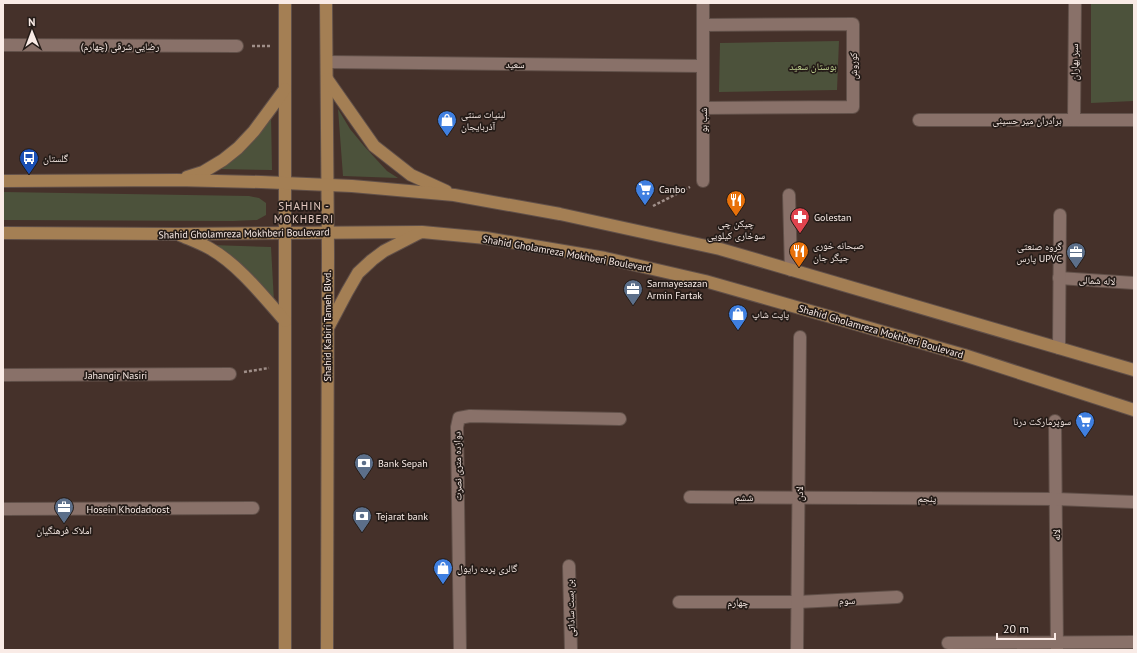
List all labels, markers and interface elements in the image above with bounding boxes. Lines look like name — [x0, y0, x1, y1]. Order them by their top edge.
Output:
north arrow — [12, 12, 52, 52]
text: N — [28, 15, 36, 29]
street label: رضایی شرقی (چهارم) — [81, 40, 159, 54]
street label: سبز بهاران — [1068, 43, 1081, 81]
street label: کوروش — [847, 52, 860, 80]
street label: سعید — [505, 58, 525, 71]
park label: بوستان سعید — [789, 60, 837, 73]
street label: شب بو — [697, 107, 710, 132]
place label: لبنیات سنتی آذربایجان — [461, 108, 505, 133]
shop icon: لبنیات سنتی آذربایجان — [436, 109, 458, 137]
street label: برادران میر حسینی — [992, 114, 1062, 127]
bus stop icon: گلستان — [18, 147, 40, 175]
place label: گلستان — [43, 152, 69, 165]
supermarket icon: Canbo — [634, 178, 656, 206]
place label: Canbo — [659, 183, 686, 196]
restaurant icon: چیکن چی سوخاری کیلویی — [725, 189, 747, 217]
district label: SHAHIN - MOKHBERI — [274, 199, 334, 226]
pharmacy icon: Golestan — [789, 206, 811, 234]
place label: Golestan — [814, 211, 852, 224]
place label: چیکن چی سوخاری کیلویی — [707, 217, 765, 242]
street label: Shahid Gholamreza Mokhberi Boulevard — [158, 226, 330, 241]
street label: Shahid Gholamreza Mokhberi Boulevard — [482, 232, 652, 275]
place label: صبحانه خوری جیگر جان — [813, 239, 864, 264]
restaurant icon: صبحانه خوری جیگر جان — [788, 240, 810, 268]
place label: گروه صنعتی پارس UPVC — [1016, 240, 1063, 265]
office icon: گروه صنعتی پارس UPVC — [1065, 241, 1087, 269]
street label: Shahid Kabiri Tameh Blvd. — [321, 270, 334, 382]
street label: لاله شمالی — [1078, 273, 1116, 288]
place label: Sarmayesazan Armin Fartak — [647, 277, 707, 302]
office icon: Sarmayesazan Armin Fartak — [622, 278, 644, 306]
street label: Shahid Gholamreza Mokhberi Boulevard — [797, 302, 965, 361]
shop icon: پاپت شاپ — [727, 303, 749, 331]
place label: پاپت شاپ — [752, 308, 789, 321]
street label: Jahangir Nasiri — [84, 369, 147, 382]
supermarket icon: سوپرمارکت درنا — [1074, 410, 1096, 438]
place label: سوپرمارکت درنا — [1013, 415, 1071, 428]
street label: دوازده متری نصرت — [450, 431, 465, 501]
bank icon: Bank Sepah — [353, 452, 375, 480]
place label: Bank Sepah — [378, 457, 428, 470]
street label: لادن — [793, 486, 806, 502]
street label: ششم — [735, 491, 754, 505]
street label: پنجم — [918, 492, 936, 506]
office icon: املاک فرهنگیان — [53, 496, 75, 524]
street label: Hosein Khodadoost — [86, 503, 170, 516]
bank icon: Tejarat bank — [351, 505, 373, 533]
place label: Tejarat bank — [376, 510, 428, 523]
place label: املاک فرهنگیان — [36, 524, 92, 537]
street label: لاله — [1050, 529, 1063, 541]
shop icon: گالری پرده رایول — [432, 557, 454, 585]
place label: گالری پرده رایول — [457, 562, 518, 575]
street label: بن بست ساداتی — [563, 579, 578, 637]
street label: سوم — [839, 594, 856, 608]
street label: چهارم — [727, 596, 749, 610]
scale bar — [997, 615, 1055, 641]
text: 20 m — [1003, 621, 1029, 636]

